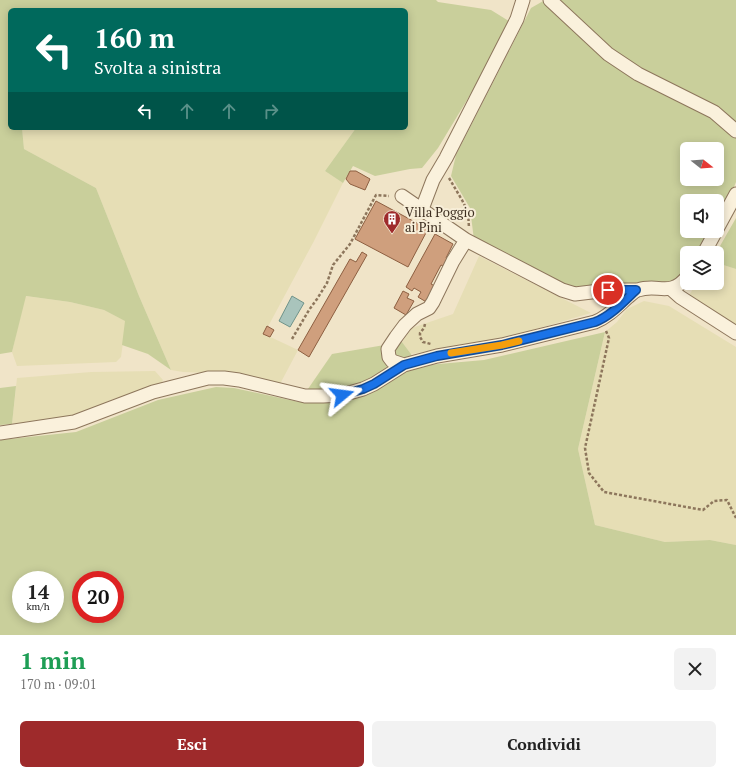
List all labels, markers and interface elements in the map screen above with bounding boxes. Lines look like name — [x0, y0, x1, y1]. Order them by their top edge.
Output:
text: 160 m — [94, 19, 175, 56]
icon: left — [28, 24, 80, 76]
text: Svolta a sinistra — [94, 55, 221, 79]
icon: left — [134, 100, 156, 122]
icon: ahead — [176, 100, 198, 122]
icon: ahead — [218, 100, 240, 122]
icon: right — [260, 100, 282, 122]
north arrow — [680, 142, 724, 186]
map controls — [680, 142, 724, 290]
button: sound — [680, 194, 724, 238]
place label: Villa Poggio ai Pini — [405, 203, 475, 236]
building icon: Villa Poggio ai Pini — [382, 209, 402, 234]
button: layers — [680, 246, 724, 290]
pin — [591, 273, 625, 307]
icon: arrive — [597, 279, 619, 301]
position arrow — [321, 374, 363, 416]
speed limit sign: 20 — [72, 571, 124, 623]
text: 14 — [27, 578, 49, 605]
text: km/h — [26, 600, 50, 613]
text: 1 min — [20, 644, 86, 676]
button: close — [674, 648, 716, 690]
text: 170 m · 09:01 — [20, 675, 97, 693]
button: Esci — [20, 721, 364, 767]
button: Condividi — [372, 721, 716, 767]

